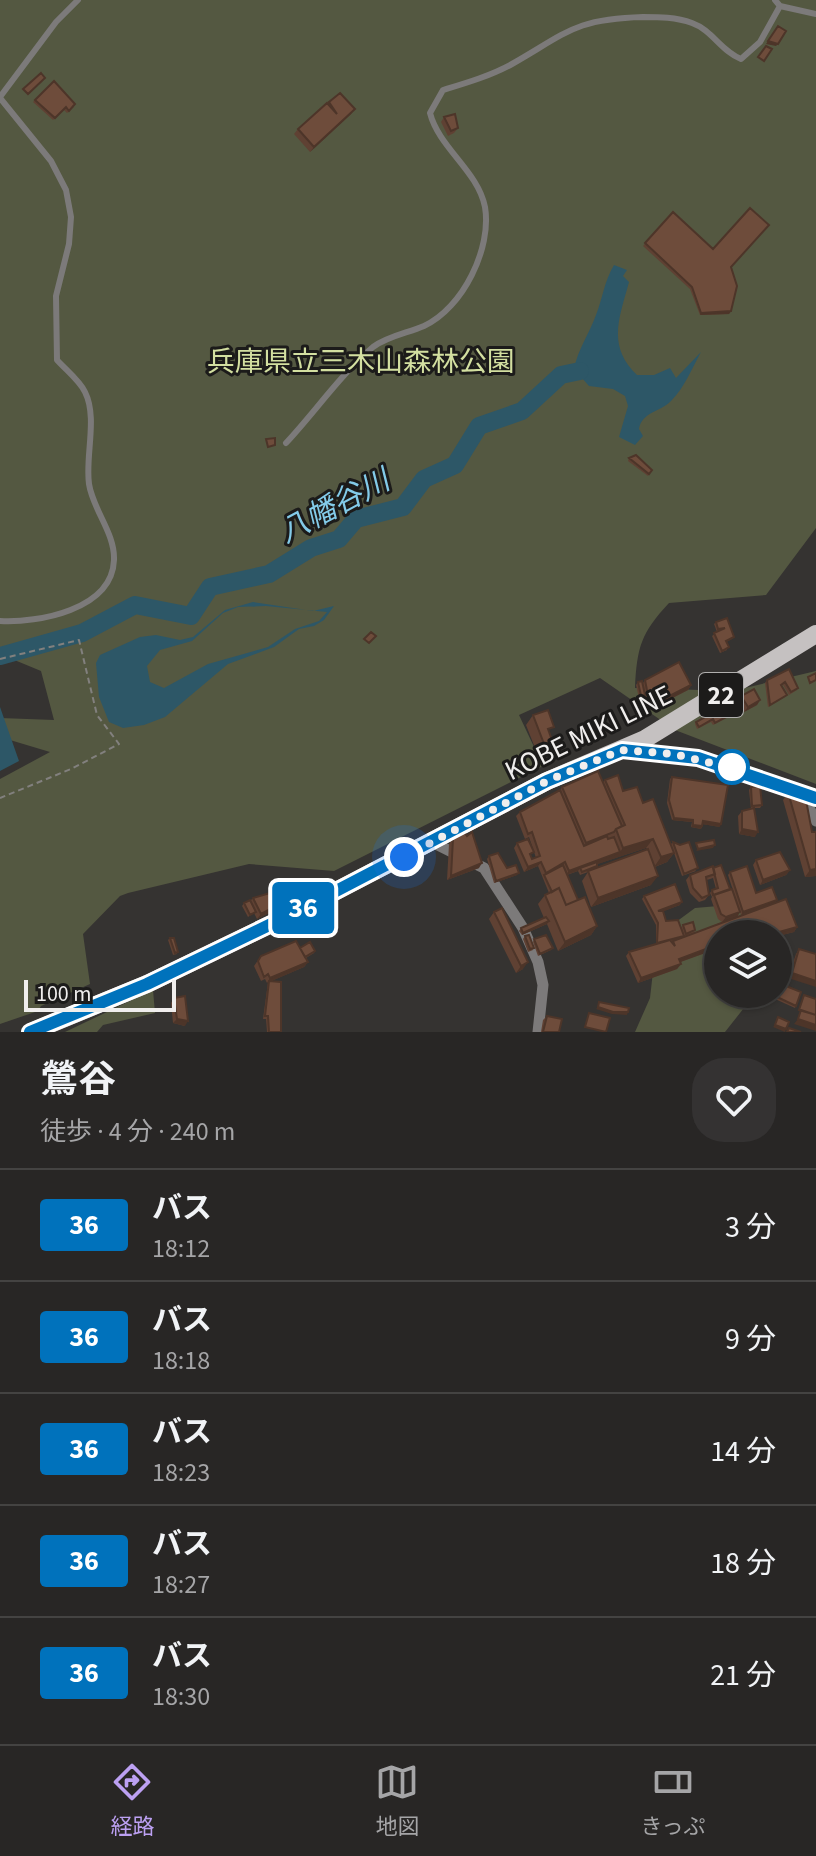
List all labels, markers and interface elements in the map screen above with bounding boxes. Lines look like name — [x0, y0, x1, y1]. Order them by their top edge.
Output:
park label: 兵庫県立三木山森林公園 — [207, 342, 515, 382]
water label: 八幡谷川 — [271, 458, 400, 554]
road number: 22 — [699, 673, 743, 717]
street label: KOBE MIKI LINE — [498, 675, 679, 791]
unlabelled marker — [715, 750, 749, 784]
your location — [384, 837, 424, 877]
line badge: 36 — [267, 882, 339, 934]
text: 36 — [288, 888, 318, 928]
map controls — [704, 920, 792, 1008]
button: layers — [704, 920, 792, 1008]
scale bar — [24, 976, 176, 1012]
text: 100 m — [36, 978, 91, 1010]
text: 鶯谷 — [40, 1053, 116, 1107]
button: heart — [692, 1058, 776, 1142]
text: 徒歩 · 4 分 · 240 m — [40, 1113, 235, 1150]
text: バス — [152, 1187, 212, 1230]
text: 36 — [69, 1205, 99, 1245]
text: 3 分 — [725, 1206, 776, 1249]
text: 18:12 — [152, 1230, 210, 1267]
text: バス — [152, 1299, 212, 1342]
text: 36 — [69, 1317, 99, 1357]
text: 9 分 — [725, 1318, 776, 1361]
text: 18:18 — [152, 1342, 210, 1379]
text: バス — [152, 1411, 212, 1454]
text: 36 — [69, 1429, 99, 1469]
text: 14 分 — [710, 1430, 776, 1473]
text: 18:23 — [152, 1454, 210, 1491]
text: バス — [152, 1523, 212, 1566]
text: 36 — [69, 1541, 99, 1581]
text: 18 分 — [710, 1542, 776, 1585]
text: 18:27 — [152, 1566, 210, 1603]
text: バス — [152, 1635, 212, 1678]
text: 36 — [69, 1653, 99, 1693]
text: 21 分 — [710, 1654, 776, 1697]
text: 18:30 — [152, 1678, 210, 1715]
tab: 経路 — [110, 1760, 154, 1843]
tab: 地図 — [375, 1760, 419, 1843]
tab: きっぷ — [640, 1760, 706, 1843]

